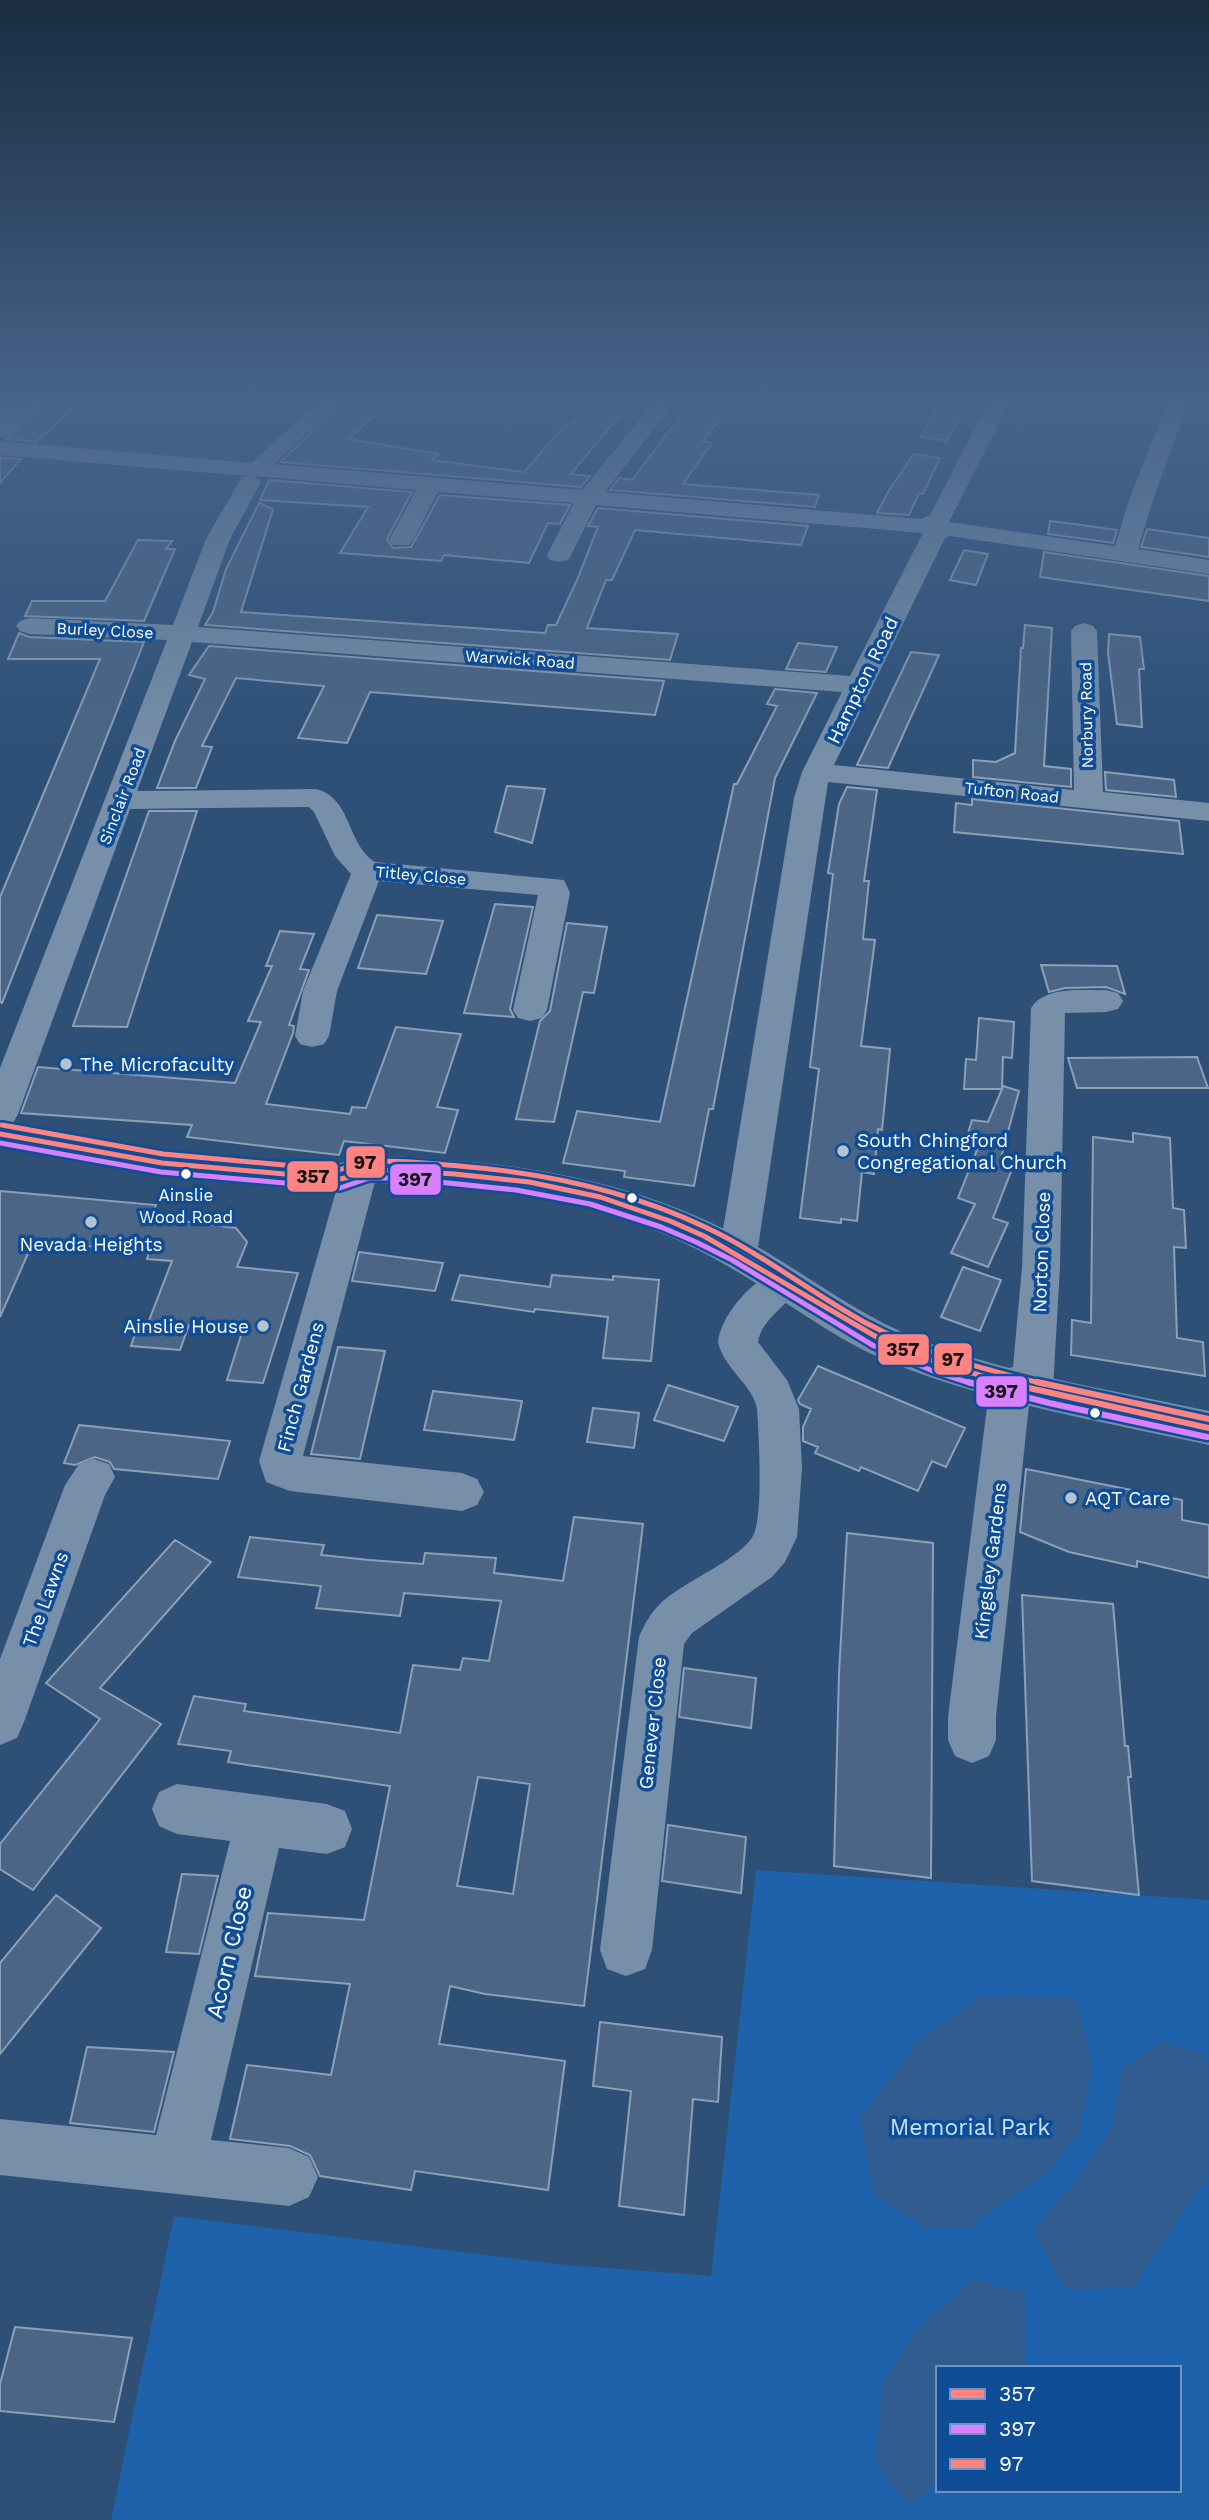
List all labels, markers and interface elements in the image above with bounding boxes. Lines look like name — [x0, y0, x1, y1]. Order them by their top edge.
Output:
street label: Hampton Road — [822, 613, 903, 747]
street label: Burley Close — [56, 618, 154, 643]
street label: Warwick Road — [464, 646, 576, 673]
street label: Norbury Road — [1076, 662, 1097, 768]
street label: Sinclair Road — [95, 745, 150, 847]
street label: Tufton Road — [964, 778, 1060, 807]
street label: Titley Close — [375, 862, 467, 889]
place label: The Microfaculty — [80, 1053, 234, 1076]
marker: The Microfaculty — [58, 1056, 74, 1072]
place label: South Chingford Congregational Church — [857, 1129, 1067, 1174]
marker: South Chingford Congregational Church — [835, 1143, 851, 1159]
line badge: 97 — [345, 1145, 386, 1179]
text: 97 — [354, 1151, 376, 1174]
line badge: 357 — [286, 1160, 339, 1193]
line badge: 397 — [389, 1163, 442, 1196]
text: 357 — [296, 1165, 330, 1188]
marker: Ainslie Wood Road — [179, 1167, 193, 1181]
text: 397 — [398, 1168, 432, 1191]
place label: Ainslie Wood Road — [139, 1185, 233, 1227]
unlabelled marker — [625, 1191, 639, 1205]
street label: Norton Close — [1028, 1191, 1055, 1313]
marker: Nevada Heights — [83, 1214, 99, 1230]
place label: Nevada Heights — [19, 1233, 163, 1256]
place label: Ainslie House — [123, 1315, 249, 1338]
marker: Ainslie House — [255, 1318, 271, 1334]
street label: Finch Gardens — [272, 1319, 329, 1455]
line badge: 357 — [877, 1333, 930, 1366]
text: 357 — [886, 1338, 920, 1361]
line badge: 97 — [933, 1342, 973, 1376]
text: 97 — [942, 1348, 964, 1371]
line badge: 397 — [975, 1375, 1028, 1408]
text: 397 — [984, 1380, 1018, 1403]
unlabelled marker — [1088, 1406, 1102, 1420]
street label: Kingsley Gardens — [969, 1481, 1012, 1641]
place label: AQT Care — [1085, 1487, 1171, 1510]
marker: AQT Care — [1063, 1490, 1079, 1506]
street label: The Lawns — [18, 1548, 73, 1650]
street label: Genever Close — [634, 1656, 671, 1790]
street label: Acorn Close — [201, 1883, 258, 2021]
park label: Memorial Park — [890, 2114, 1050, 2141]
legend — [936, 2366, 1181, 2492]
text: 357 — [999, 2381, 1035, 2406]
text: 397 — [999, 2416, 1036, 2441]
text: 97 — [999, 2451, 1024, 2476]

